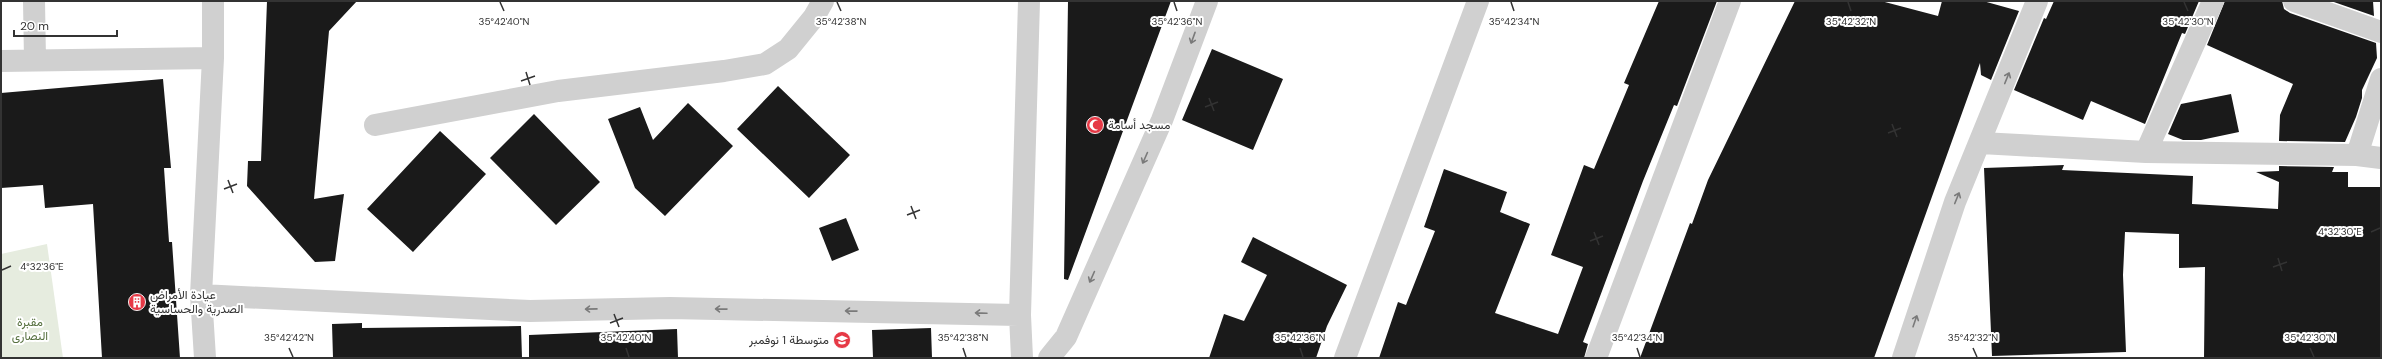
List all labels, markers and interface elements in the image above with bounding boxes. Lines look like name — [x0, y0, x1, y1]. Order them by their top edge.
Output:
scale bar — [14, 12, 117, 38]
text: 35°42'40"N — [478, 15, 530, 28]
text: 35°42'38"N — [816, 15, 866, 28]
text: 35°42'36"N — [1152, 15, 1203, 28]
text: 35°42'34"N — [1489, 15, 1539, 28]
text: 35°42'32"N — [1826, 15, 1876, 28]
text: 35°42'30"N — [2162, 15, 2214, 28]
text: 20 m — [20, 18, 49, 34]
one-way arrow — [1189, 31, 1197, 43]
one-way arrow — [2003, 72, 2011, 84]
mosque icon: مسجد أسامة — [1085, 115, 1105, 135]
place label: مسجد أسامة — [1108, 117, 1170, 133]
one-way arrow — [1141, 152, 1149, 164]
one-way arrow — [1954, 193, 1962, 205]
text: 4°32'30"E — [2318, 225, 2362, 238]
text: 4°32'36"E — [20, 260, 64, 273]
one-way arrow — [1088, 271, 1096, 283]
place label: عيادة الأمراض الصدرية والحساسية — [150, 287, 243, 317]
building icon: عيادة الأمراض الصدرية والحساسية — [127, 292, 147, 312]
one-way arrow — [715, 305, 728, 313]
one-way arrow — [585, 306, 598, 313]
one-way arrow — [845, 307, 858, 315]
one-way arrow — [975, 310, 988, 317]
park label: مقبرة النصارى — [12, 314, 48, 344]
one-way arrow — [1912, 315, 1919, 328]
school or university icon: متوسطة 1 نوفمبر — [832, 330, 852, 350]
text: 35°42'42"N — [264, 331, 314, 344]
text: 35°42'40"N — [600, 331, 652, 344]
text: 35°42'38"N — [938, 331, 988, 344]
text: 35°42'36"N — [1275, 331, 1326, 344]
text: 35°42'34"N — [1612, 331, 1662, 344]
text: 35°42'32"N — [1948, 331, 1998, 344]
text: 35°42'30"N — [2284, 331, 2336, 344]
place label: متوسطة 1 نوفمبر — [748, 332, 829, 348]

